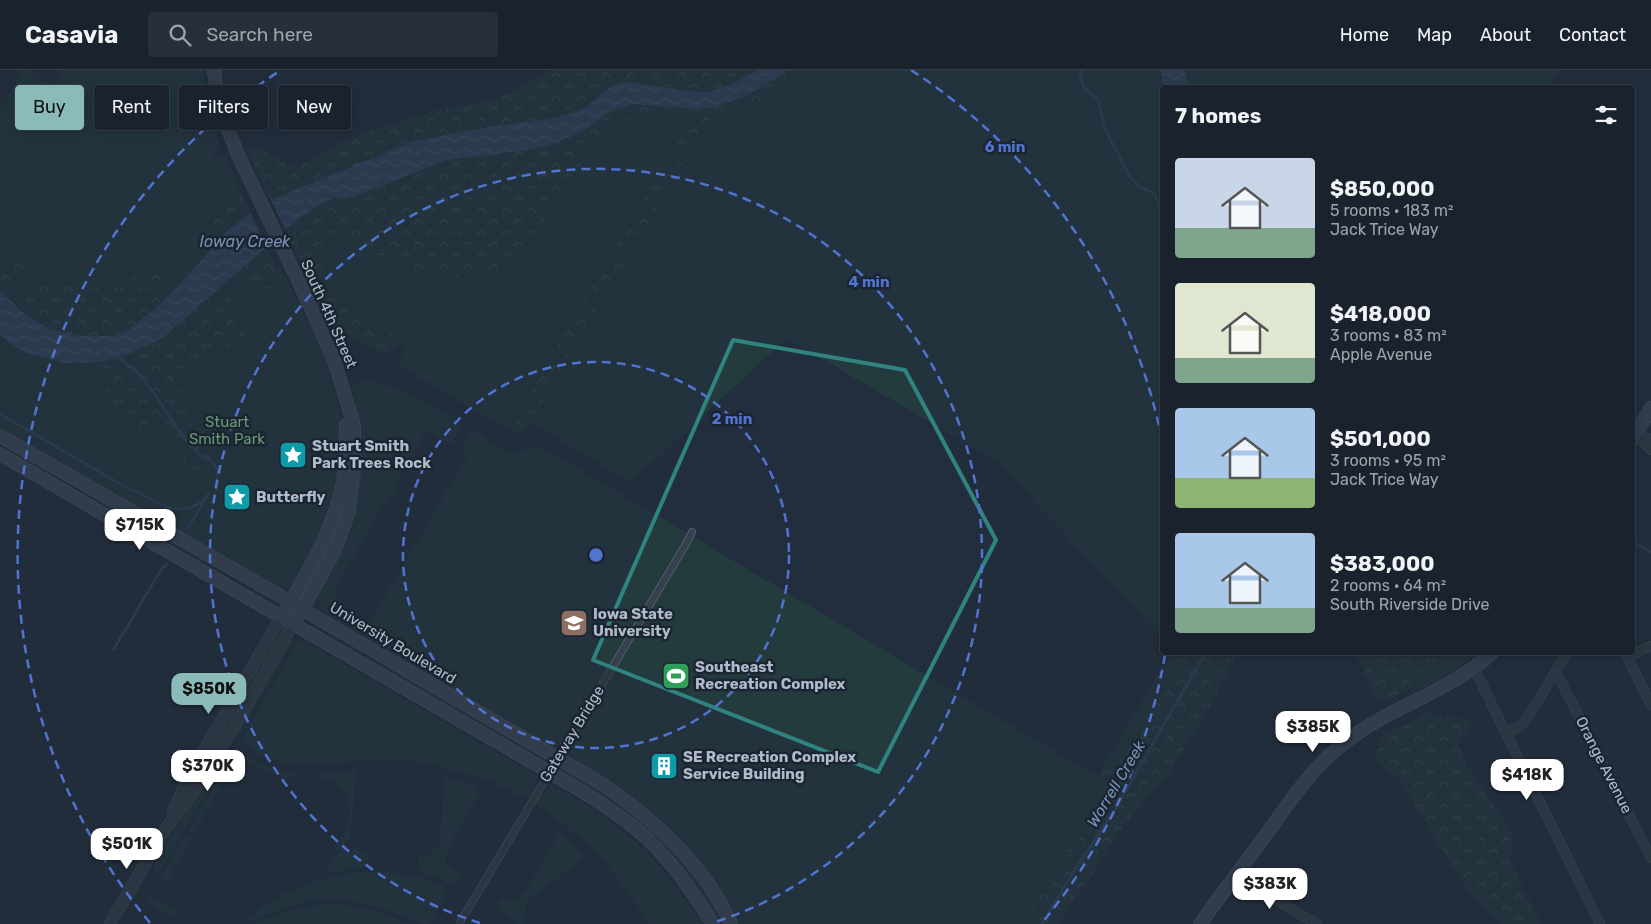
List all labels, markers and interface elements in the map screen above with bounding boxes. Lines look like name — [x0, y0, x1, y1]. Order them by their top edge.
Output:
search box — [148, 12, 498, 57]
text: Casavia — [25, 21, 118, 49]
icon: search — [166, 21, 194, 49]
text: Search here — [206, 23, 313, 46]
text: Home — [1340, 24, 1389, 46]
text: Map — [1417, 24, 1452, 46]
text: About — [1480, 24, 1531, 46]
text: Contact — [1559, 24, 1626, 46]
chip: Buy — [15, 85, 84, 130]
chip: Rent — [94, 85, 169, 130]
chip: Filters — [179, 85, 268, 130]
chip: New — [278, 85, 351, 130]
icon: filters — [1592, 101, 1620, 129]
text: 7 homes — [1175, 103, 1261, 128]
text: 6 min — [985, 138, 1025, 156]
text: $850,000 — [1330, 176, 1434, 201]
icon: home — [1215, 178, 1275, 238]
text: 5 rooms · 183 m² — [1330, 201, 1453, 220]
text: Jack Trice Way — [1330, 220, 1439, 239]
water label: Ioway Creek — [200, 232, 291, 251]
street label: South 4th Street — [297, 257, 361, 371]
text: 4 min — [848, 273, 890, 291]
text: $418,000 — [1330, 301, 1431, 326]
icon: home — [1215, 303, 1275, 363]
text: 3 rooms · 83 m² — [1330, 326, 1447, 345]
text: Apple Avenue — [1330, 345, 1432, 364]
text: 2 min — [712, 410, 752, 428]
park label: Stuart Smith Park — [189, 413, 265, 448]
text: $501,000 — [1330, 426, 1431, 451]
icon: home — [1215, 428, 1275, 488]
place label: Stuart Smith Park Trees Rock — [312, 437, 431, 472]
place icon: Stuart Smith Park Trees Rock — [278, 440, 308, 470]
text: 3 rooms · 95 m² — [1330, 451, 1446, 470]
text: Jack Trice Way — [1330, 470, 1439, 489]
place icon: Butterfly — [222, 482, 252, 512]
place label: Butterfly — [256, 488, 325, 506]
pin: $715K — [105, 508, 175, 551]
text: $715K — [116, 515, 164, 534]
centre of rings — [587, 546, 605, 564]
text: $383,000 — [1330, 551, 1434, 576]
icon: home — [1215, 553, 1275, 613]
text: 2 rooms · 64 m² — [1330, 576, 1446, 595]
text: South Riverside Drive — [1330, 595, 1490, 614]
street label: University Boulevard — [327, 598, 459, 688]
place label: Iowa State University — [593, 605, 673, 640]
school or university icon: Iowa State University — [559, 608, 589, 638]
place label: Southeast Recreation Complex — [695, 658, 846, 693]
sports icon: Southeast Recreation Complex — [661, 661, 691, 691]
pin: $850K — [174, 672, 244, 715]
text: $850K — [182, 679, 236, 698]
street label: Gateway Bridge — [536, 682, 608, 786]
pin: $385K — [1278, 710, 1348, 753]
street label: Orange Avenue — [1572, 714, 1636, 816]
text: $385K — [1286, 717, 1340, 736]
water label: Worrell Creek — [1083, 737, 1150, 831]
place label: SE Recreation Complex Service Building — [683, 748, 856, 783]
pin: $370K — [173, 750, 243, 792]
building icon: SE Recreation Complex Service Building — [649, 751, 679, 781]
text: $370K — [182, 756, 234, 775]
pin: $418K — [1492, 758, 1562, 801]
text: $418K — [1502, 765, 1552, 784]
pin: $501K — [92, 828, 162, 870]
text: $501K — [102, 834, 152, 853]
pin: $383K — [1235, 868, 1305, 910]
text: $383K — [1243, 874, 1297, 893]

